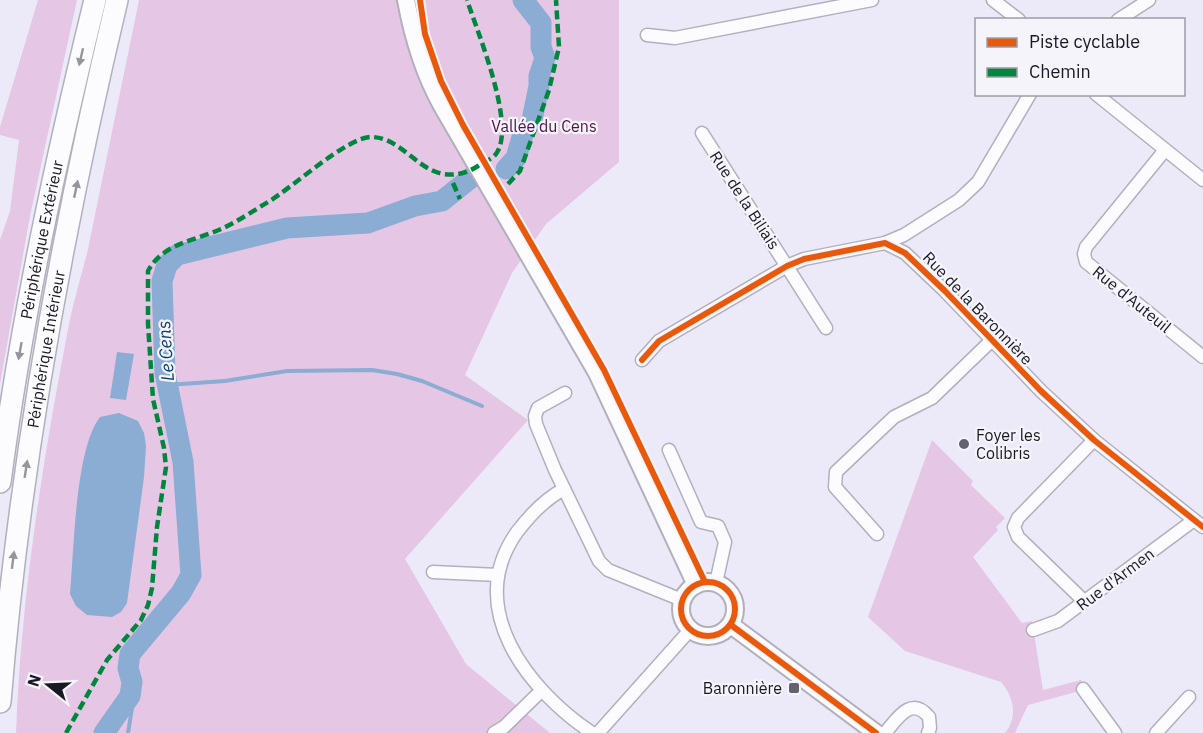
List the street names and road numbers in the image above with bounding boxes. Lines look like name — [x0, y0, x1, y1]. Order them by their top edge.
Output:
street label: Rue de la Biliais — [706, 147, 784, 253]
street label: Périphérique Extérieur — [16, 158, 67, 321]
street label: Rue de la Baronnière — [919, 247, 1037, 369]
street label: Rue d'Auteuil — [1089, 261, 1175, 337]
street label: Périphérique Intérieur — [22, 268, 69, 429]
street label: Rue d'Armen — [1072, 543, 1158, 615]

